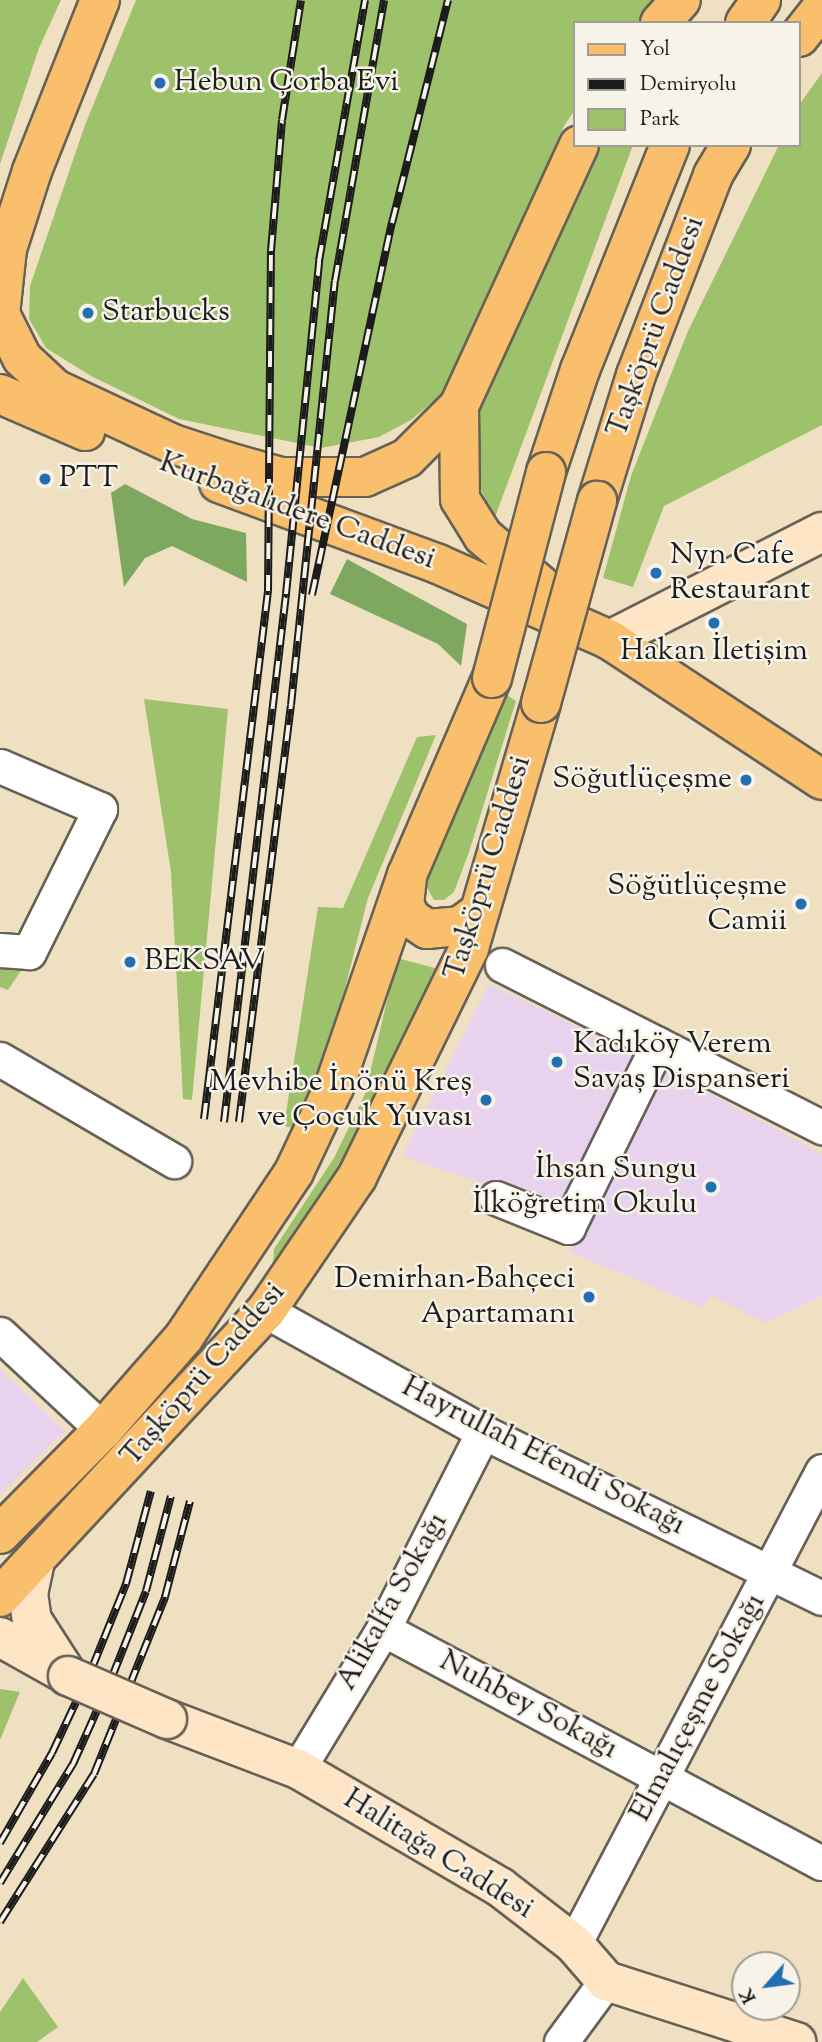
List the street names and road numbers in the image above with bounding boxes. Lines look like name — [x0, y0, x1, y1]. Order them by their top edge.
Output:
street label: Taşköprü Caddesi — [600, 212, 714, 442]
street label: Kurbağalıdere Caddesi — [154, 445, 440, 579]
street label: Taşköprü Caddesi — [438, 752, 540, 984]
street label: Taşköprü Caddesi — [114, 1276, 294, 1474]
street label: Hayrullah Efendi Sokağı — [395, 1370, 691, 1544]
street label: Alikalfa Sokağı — [329, 1507, 457, 1697]
street label: Elmalıçeşme Sokağı — [624, 1588, 774, 1828]
street label: Nuhbey Sokağı — [433, 1644, 623, 1768]
street label: Halitağa Caddesi — [336, 1782, 540, 1928]

